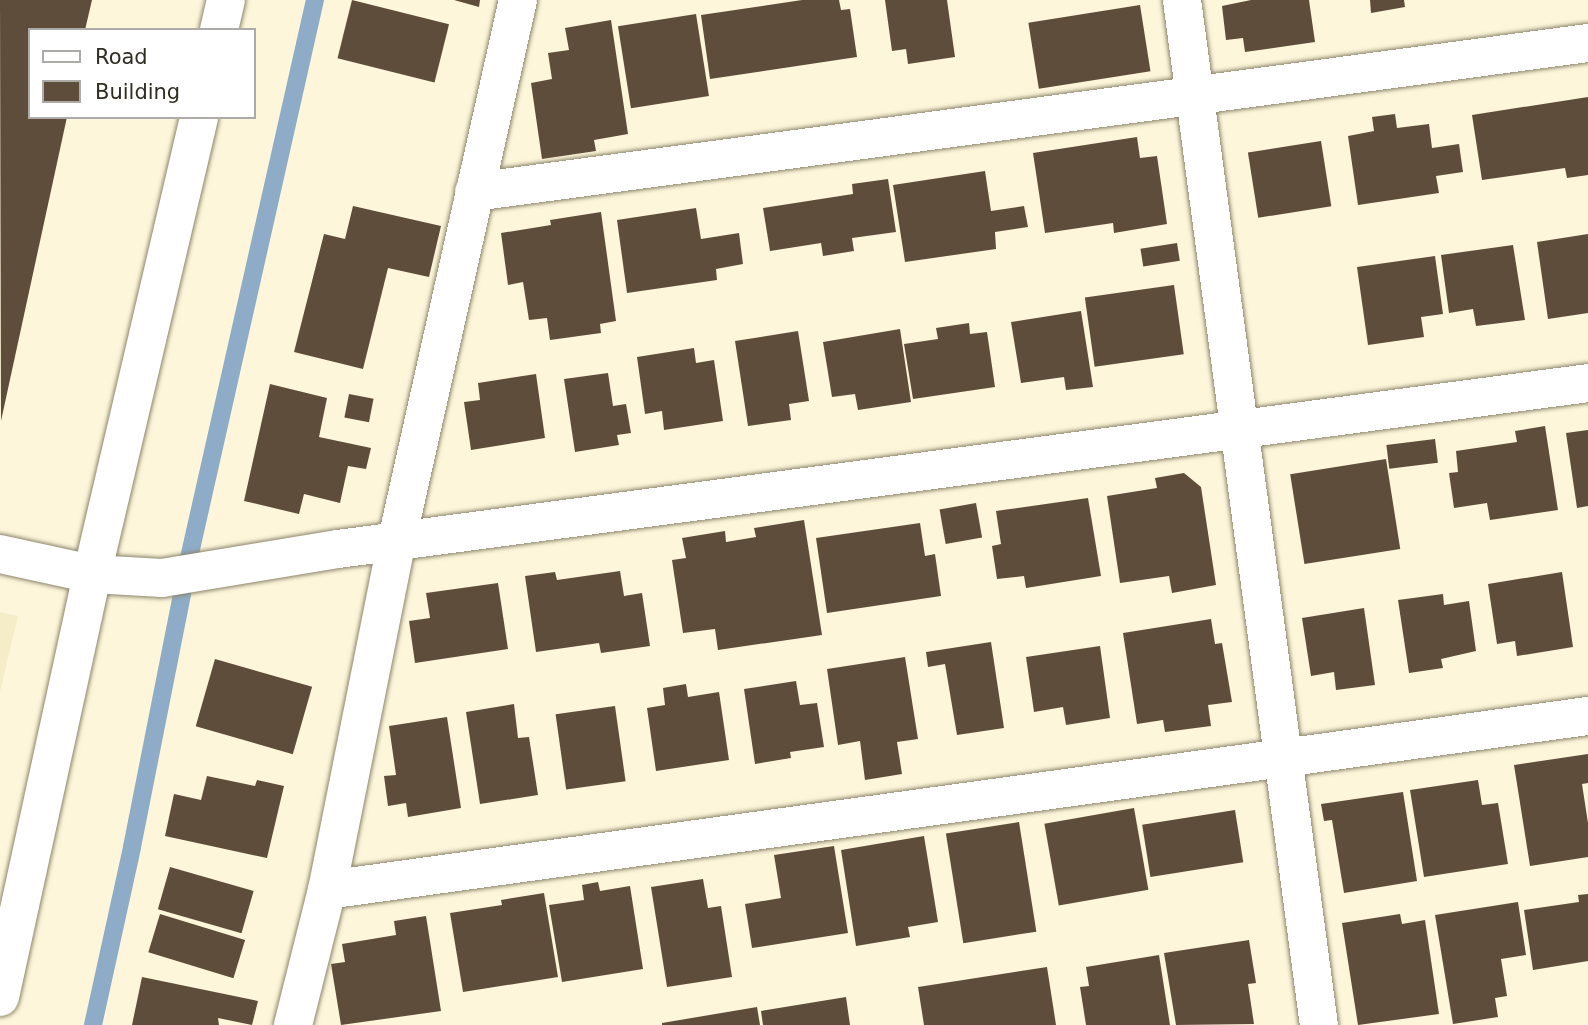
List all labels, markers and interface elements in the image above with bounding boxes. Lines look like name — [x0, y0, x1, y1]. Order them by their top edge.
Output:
legend — [28, 28, 256, 119]
text: Road — [95, 45, 148, 69]
text: Building — [95, 80, 180, 104]

